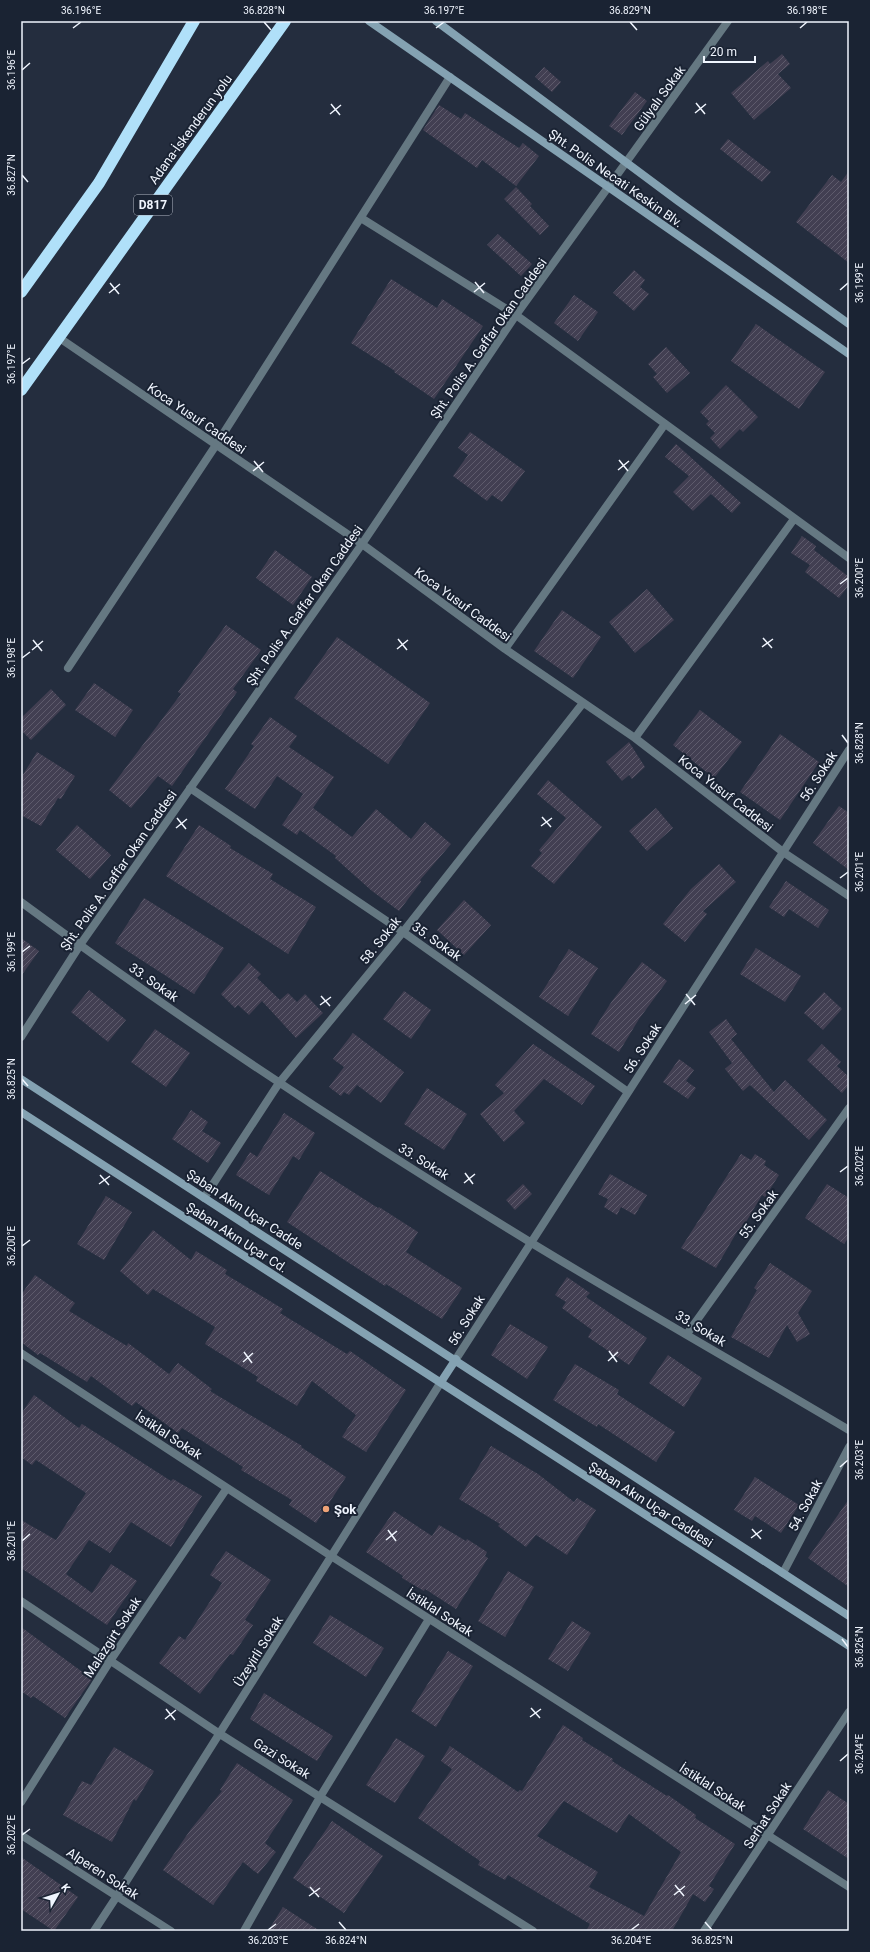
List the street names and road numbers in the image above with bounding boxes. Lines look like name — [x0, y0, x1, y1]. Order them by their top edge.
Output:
street label: Gülyalı Sokak — [631, 62, 688, 134]
street label: Adana-İskenderun yolu — [146, 72, 235, 187]
street label: Şht. Polis Necati Keskin Blv. — [546, 126, 686, 231]
road number: D817 — [134, 195, 172, 215]
street label: Şht. Polis A. Gaffar Okan Caddesi — [427, 255, 550, 421]
street label: Koca Yusuf Caddesi — [145, 380, 249, 457]
street label: Şht. Polis A. Gaffar Okan Caddesi — [243, 522, 366, 688]
street label: Koca Yusuf Caddesi — [411, 564, 514, 645]
street label: 56. Sokak — [797, 748, 840, 804]
street label: Koca Yusuf Caddesi — [675, 752, 776, 835]
street label: Şht. Polis A. Gaffar Okan Caddesi — [57, 787, 180, 953]
street label: 58. Sokak — [357, 913, 404, 967]
street label: 35. Sokak — [409, 919, 465, 964]
street label: 33. Sokak — [126, 960, 182, 1005]
street label: 56. Sokak — [621, 1020, 664, 1076]
street label: 33. Sokak — [396, 1140, 452, 1183]
street label: Şaban Akın Uçar Cadde — [184, 1166, 306, 1253]
street label: 55. Sokak — [736, 1187, 781, 1242]
street label: Şaban Akın Uçar Cd. — [183, 1199, 290, 1276]
street label: 56. Sokak — [445, 1292, 488, 1348]
street label: 33. Sokak — [673, 1307, 729, 1350]
street label: İstiklal Sokak — [133, 1408, 205, 1463]
street label: Şaban Akın Uçar Caddesi — [586, 1459, 716, 1550]
street label: 54. Sokak — [786, 1476, 826, 1534]
street label: İstiklal Sokak — [404, 1585, 476, 1640]
street label: Malazgirt Sokak — [81, 1594, 144, 1680]
street label: Üzeyirli Sokak — [231, 1613, 286, 1689]
street label: Gazi Sokak — [251, 1735, 313, 1782]
street label: İstiklal Sokak — [677, 1760, 749, 1815]
street label: Serhat Sokak — [740, 1779, 795, 1851]
street label: Alperen Sokak — [64, 1845, 142, 1902]

